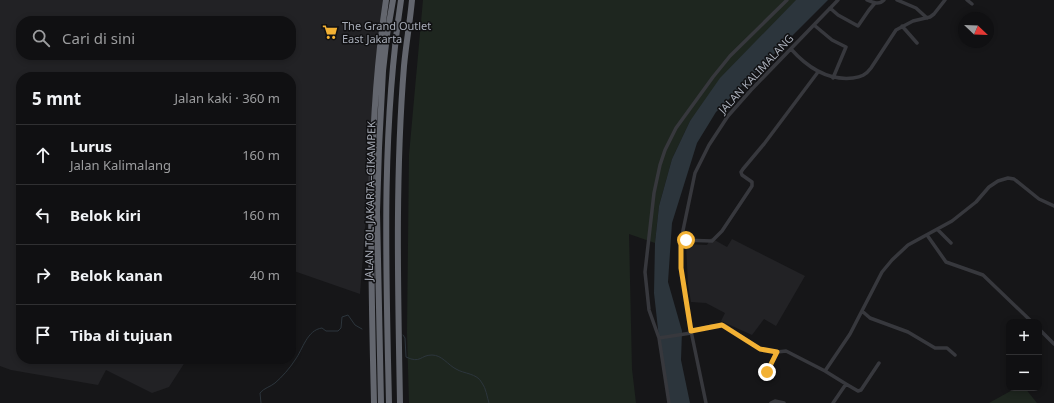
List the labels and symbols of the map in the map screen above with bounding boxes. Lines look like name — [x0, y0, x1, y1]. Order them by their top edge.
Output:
north arrow — [958, 12, 994, 48]
place label: The Grand Outlet East Jakarta — [342, 18, 431, 46]
supermarket icon: The Grand Outlet East Jakarta — [321, 23, 339, 41]
street label: JALAN KALIMALANG — [714, 31, 796, 117]
street label: JALAN TOL JAKARTA–CIKAMPEK — [361, 121, 378, 282]
route start — [677, 231, 695, 249]
route end — [758, 363, 776, 381]

